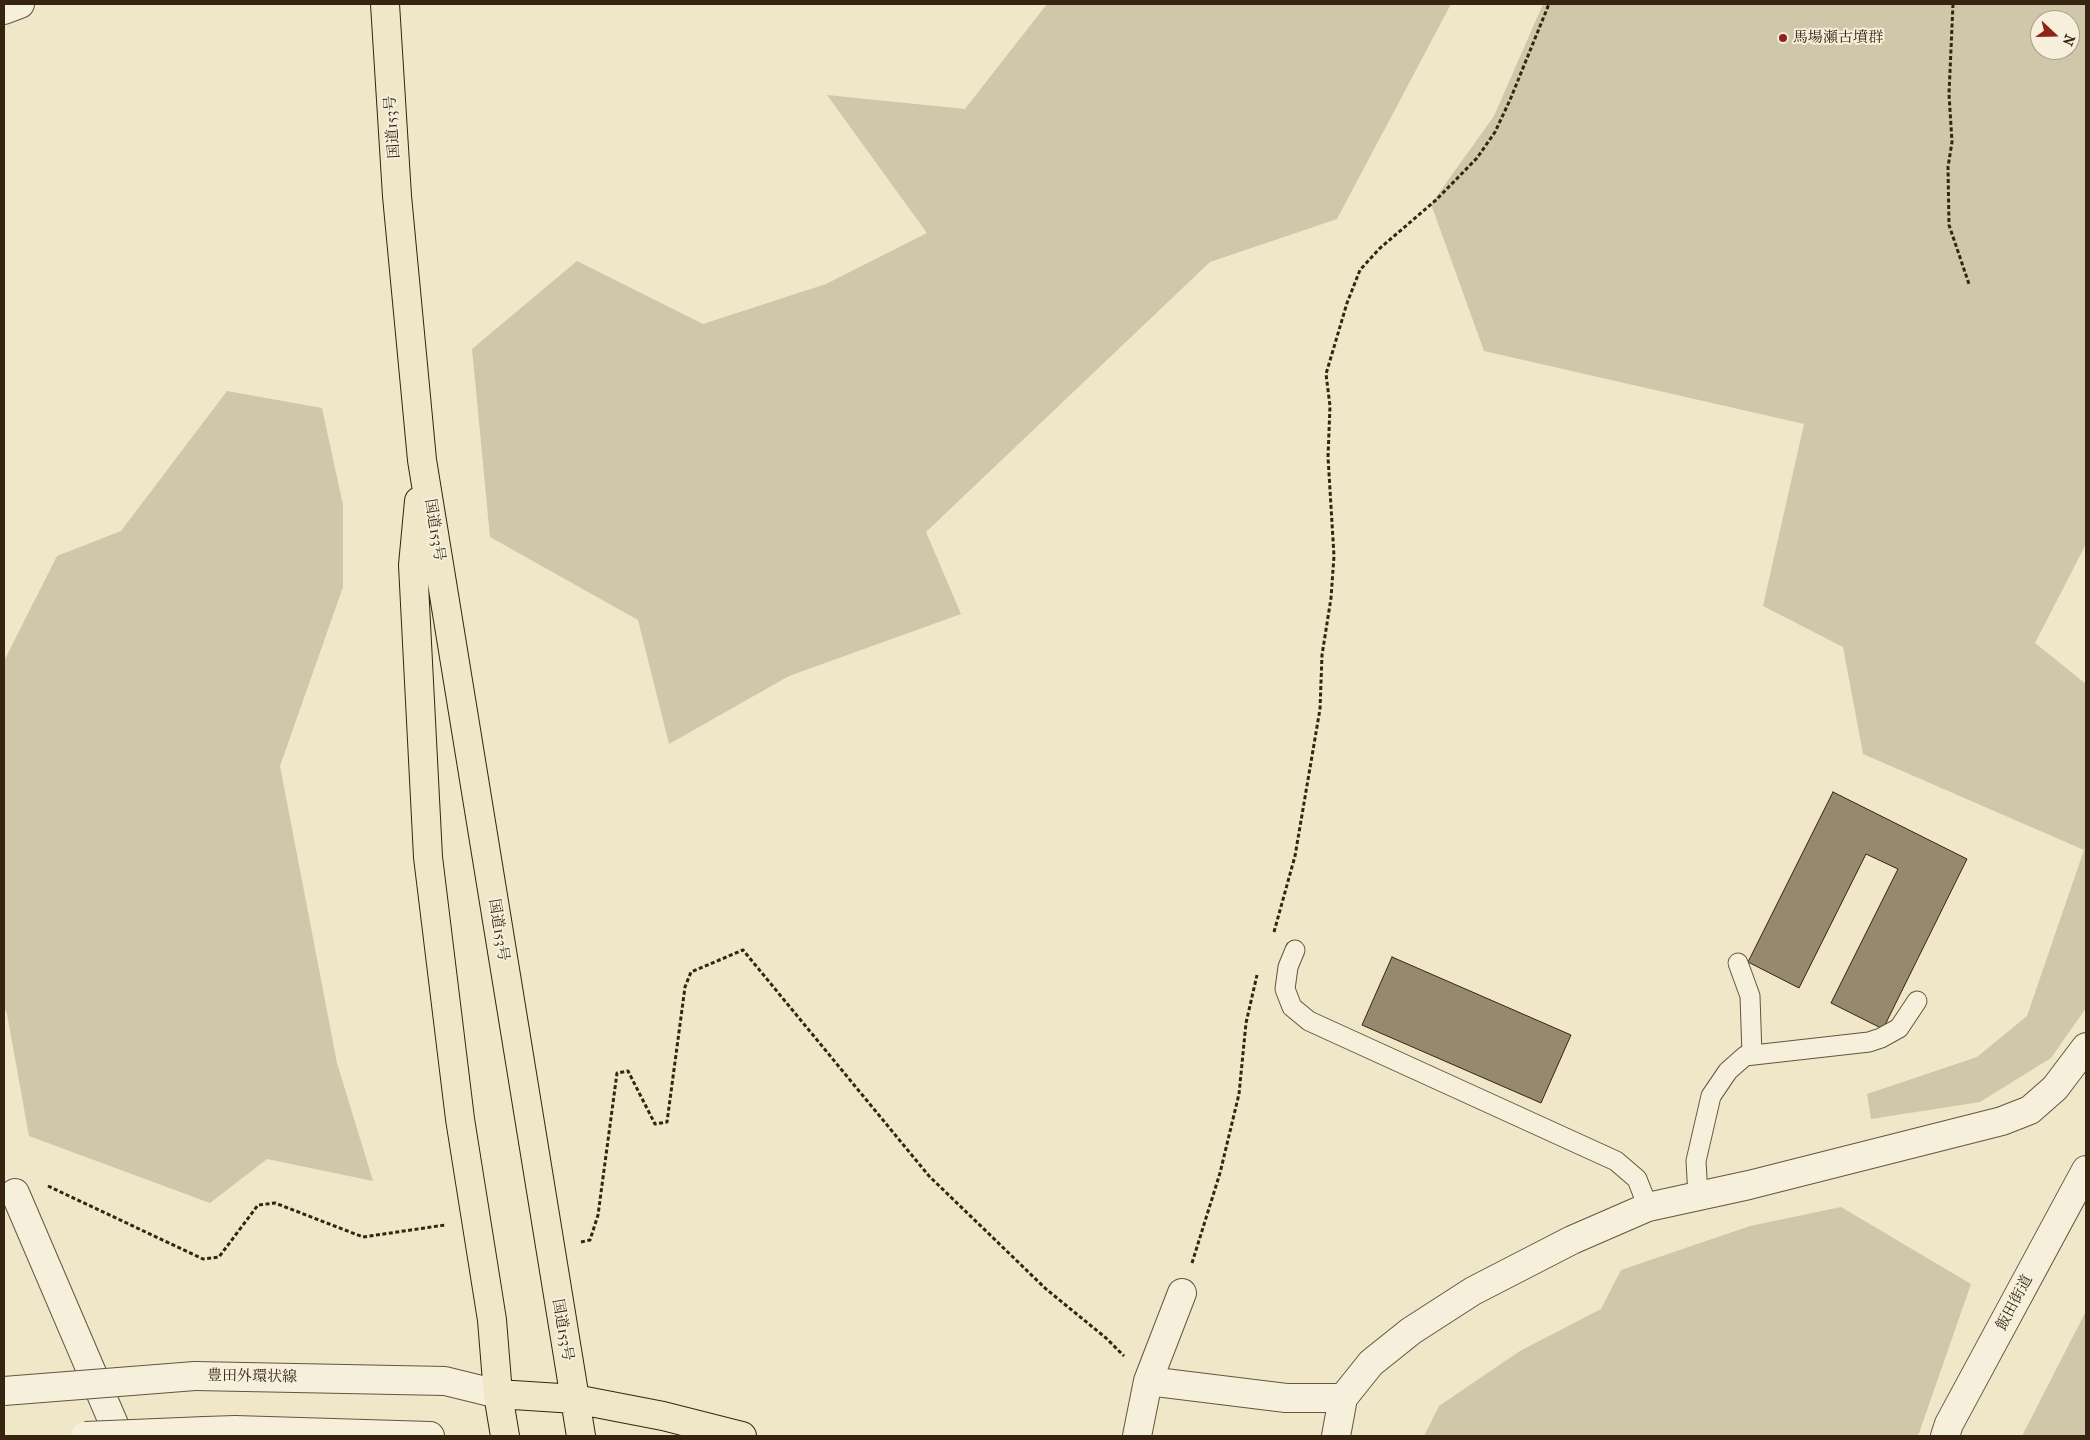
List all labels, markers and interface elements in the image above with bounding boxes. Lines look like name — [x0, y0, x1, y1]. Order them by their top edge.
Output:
north arrow — [2030, 10, 2080, 60]
place label: 馬場瀬古墳群 — [1793, 29, 1883, 47]
marker: 馬場瀬古墳群 — [1777, 32, 1789, 44]
text: N — [2059, 32, 2078, 48]
street label: 国道153号 — [382, 95, 404, 159]
street label: 国道153号 — [420, 498, 448, 562]
street label: 国道153号 — [484, 898, 512, 962]
street label: 飯田街道 — [1993, 1272, 2037, 1334]
street label: 国道153号 — [548, 1297, 576, 1363]
street label: 豊田外環状線 — [207, 1367, 297, 1387]

